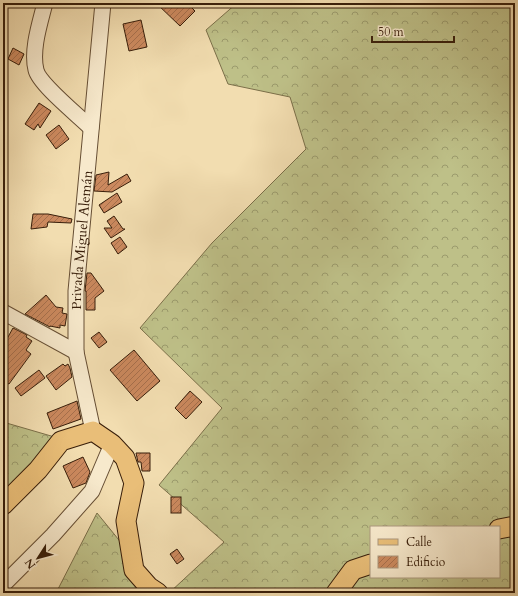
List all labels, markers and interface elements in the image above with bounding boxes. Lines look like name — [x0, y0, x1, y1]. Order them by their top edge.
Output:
scale bar — [372, 18, 454, 44]
text: 50 m — [378, 24, 405, 40]
street label: Privada Miguel Alemán — [66, 169, 97, 310]
legend — [370, 526, 500, 578]
text: Calle — [406, 534, 432, 550]
north arrow — [18, 538, 58, 578]
text: Edificio — [406, 554, 446, 570]
text: N — [21, 555, 39, 572]

